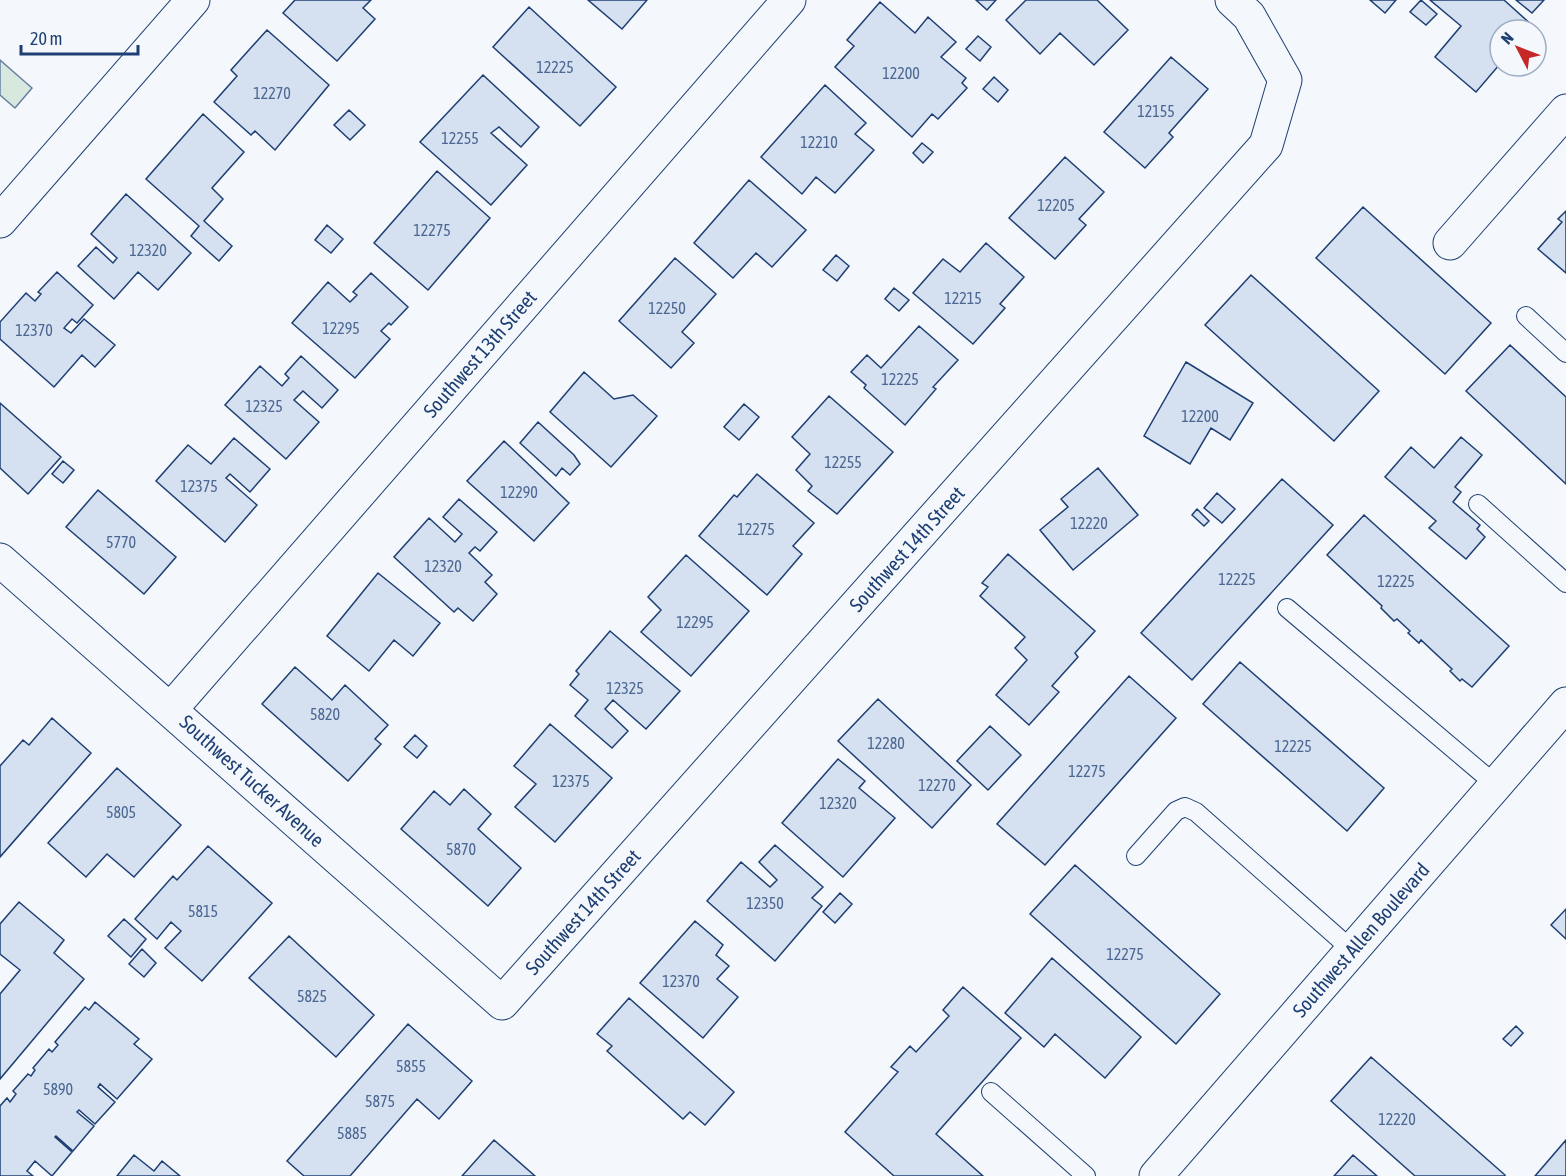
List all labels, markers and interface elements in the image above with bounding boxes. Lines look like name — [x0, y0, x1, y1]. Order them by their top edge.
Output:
scale bar — [21, 18, 138, 56]
north arrow — [1488, 18, 1548, 78]
text: 20 m — [30, 28, 62, 49]
text: N — [1497, 28, 1517, 47]
house number: 12225 — [536, 58, 574, 76]
house number: 12200 — [882, 64, 920, 82]
house number: 12270 — [253, 84, 291, 102]
house number: 12155 — [1137, 102, 1175, 120]
house number: 12255 — [441, 129, 479, 147]
house number: 12210 — [800, 133, 838, 151]
house number: 12205 — [1037, 196, 1075, 214]
house number: 12275 — [413, 221, 451, 239]
house number: 12320 — [129, 241, 167, 259]
street label: Southwest 13th Street — [418, 286, 541, 422]
house number: 12215 — [944, 289, 982, 307]
house number: 12250 — [648, 299, 686, 317]
house number: 12295 — [322, 319, 360, 337]
house number: 12370 — [15, 321, 53, 339]
house number: 12225 — [881, 370, 919, 388]
house number: 12325 — [245, 397, 283, 415]
house number: 12200 — [1181, 407, 1219, 425]
house number: 12255 — [824, 453, 862, 471]
house number: 12375 — [180, 477, 218, 495]
street label: Southwest 14th Street — [844, 481, 969, 616]
house number: 12290 — [500, 483, 538, 501]
house number: 12220 — [1070, 514, 1108, 532]
house number: 12275 — [737, 520, 775, 538]
house number: 5770 — [106, 533, 136, 551]
house number: 12320 — [424, 557, 462, 575]
house number: 12225 — [1218, 570, 1256, 588]
house number: 12225 — [1377, 572, 1415, 590]
house number: 12295 — [676, 613, 714, 631]
house number: 12325 — [606, 679, 644, 697]
house number: 5820 — [310, 705, 340, 723]
street label: Southwest Tucker Avenue — [176, 710, 329, 851]
house number: 12280 — [867, 734, 905, 752]
house number: 12225 — [1274, 737, 1312, 755]
house number: 12275 — [1068, 762, 1106, 780]
house number: 12375 — [552, 772, 590, 790]
house number: 12270 — [918, 776, 956, 794]
house number: 12320 — [819, 794, 857, 812]
house number: 5805 — [106, 803, 136, 821]
house number: 5870 — [446, 840, 476, 858]
street label: Southwest 14th Street — [520, 844, 645, 979]
street label: Southwest Allen Boulevard — [1288, 858, 1434, 1021]
house number: 12350 — [746, 894, 784, 912]
house number: 5815 — [188, 902, 218, 920]
house number: 12275 — [1106, 945, 1144, 963]
house number: 12370 — [662, 972, 700, 990]
house number: 5825 — [297, 987, 327, 1005]
house number: 5855 — [396, 1057, 426, 1075]
house number: 5890 — [43, 1080, 73, 1098]
house number: 5875 — [365, 1092, 395, 1110]
house number: 12220 — [1378, 1110, 1416, 1128]
house number: 5885 — [337, 1124, 367, 1142]

